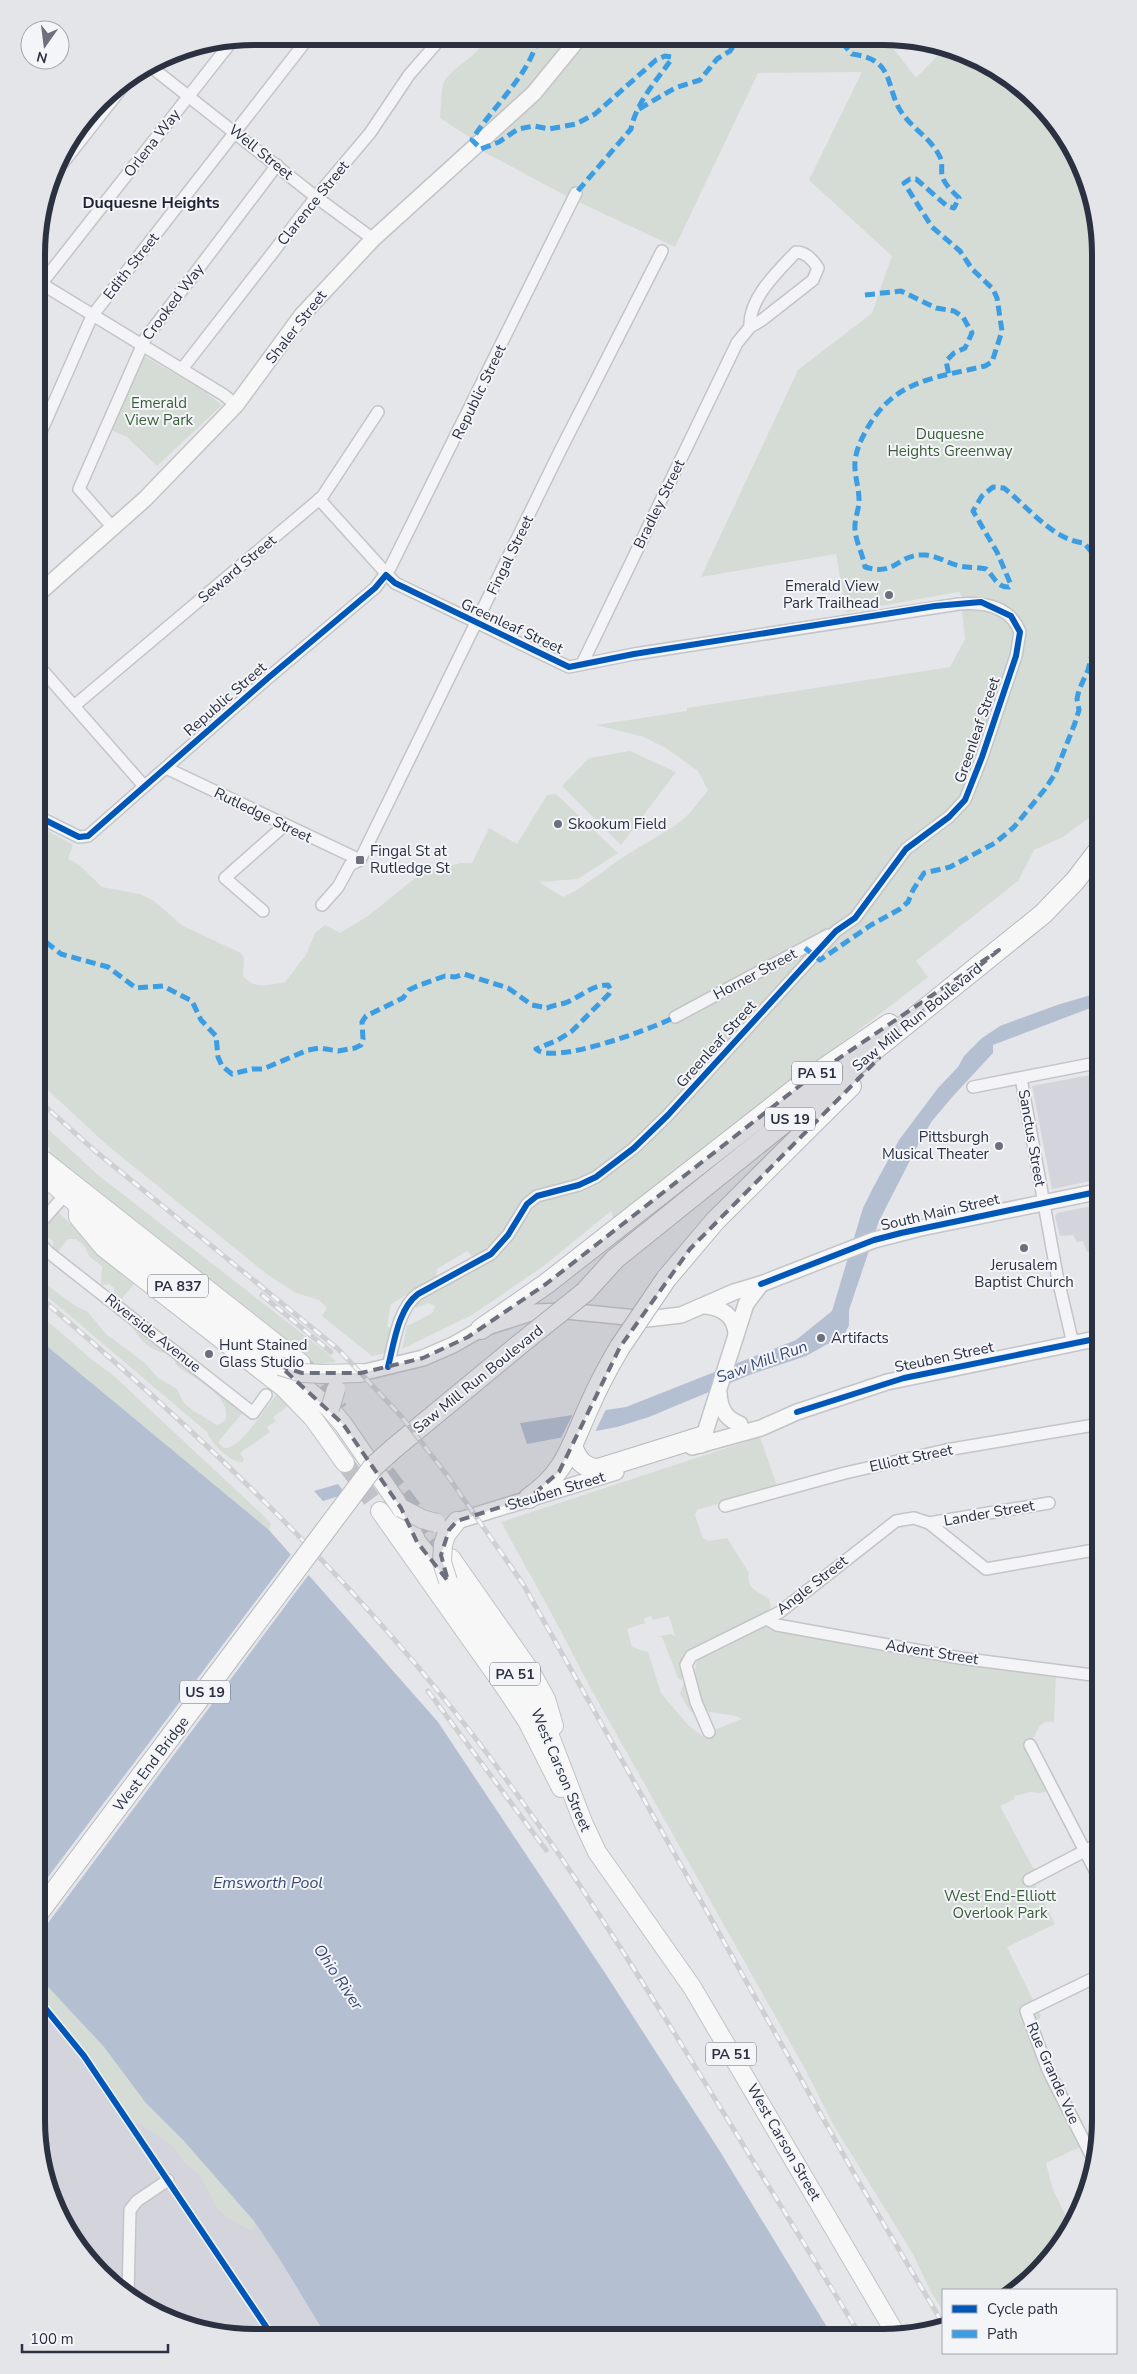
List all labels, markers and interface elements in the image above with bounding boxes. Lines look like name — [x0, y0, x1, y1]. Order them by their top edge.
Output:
north arrow — [20, 20, 70, 70]
text: N — [35, 47, 49, 68]
street label: Orlena Way — [119, 105, 185, 181]
street label: Well Street — [225, 120, 298, 185]
street label: Clarence Street — [273, 156, 354, 250]
district label: Duquesne Heights — [82, 192, 220, 214]
street label: Edith Street — [99, 228, 164, 303]
street label: Crooked Way — [138, 259, 209, 344]
street label: Shaler Street — [261, 286, 331, 368]
street label: Republic Street — [447, 340, 511, 443]
park label: Emerald View Park — [124, 393, 194, 430]
park label: Duquesne Heights Greenway — [887, 424, 1013, 461]
street label: Bradley Street — [629, 455, 690, 552]
street label: Fingal Street — [482, 511, 538, 598]
street label: Seward Street — [194, 530, 281, 608]
place label: Emerald View Park Trailhead — [783, 576, 879, 613]
marker: Emerald View Park Trailhead — [883, 589, 895, 601]
street label: Greenleaf Street — [458, 594, 567, 659]
street label: Republic Street — [179, 657, 271, 740]
street label: Greenleaf Street — [950, 674, 1005, 786]
street label: Rutledge Street — [211, 783, 316, 848]
place label: Skookum Field — [568, 814, 667, 834]
marker: Skookum Field — [552, 818, 564, 830]
place label: Fingal St at Rutledge St — [370, 841, 451, 878]
marker: Fingal St at Rutledge St — [354, 854, 366, 866]
street label: Horner Street — [710, 943, 801, 1004]
street label: Saw Mill Run Boulevard — [848, 958, 986, 1076]
street label: Greenleaf Street — [672, 996, 761, 1092]
road number: PA 51 — [792, 1062, 842, 1084]
street label: Sanctus Street — [1014, 1088, 1051, 1189]
road number: US 19 — [765, 1108, 815, 1130]
place label: Pittsburgh Musical Theater — [882, 1127, 990, 1164]
marker: Pittsburgh Musical Theater — [993, 1140, 1005, 1152]
street label: South Main Street — [879, 1188, 1002, 1235]
marker: Jerusalem Baptist Church — [1018, 1242, 1030, 1254]
place label: Jerusalem Baptist Church — [974, 1255, 1074, 1292]
road number: PA 837 — [148, 1274, 208, 1298]
street label: Riverside Avenue — [101, 1289, 205, 1377]
street label: Saw Mill Run Boulevard — [409, 1320, 547, 1438]
place label: Artifacts — [831, 1328, 889, 1348]
marker: Artifacts — [815, 1332, 827, 1344]
place label: Hunt Stained Glass Studio — [219, 1335, 308, 1372]
water label: Saw Mill Run — [713, 1335, 811, 1389]
street label: Steuben Street — [893, 1337, 996, 1377]
marker: Hunt Stained Glass Studio — [203, 1348, 215, 1360]
street label: Elliott Street — [868, 1439, 955, 1477]
street label: Steuben Street — [505, 1466, 608, 1515]
street label: Lander Street — [942, 1495, 1037, 1531]
street label: Angle Street — [772, 1550, 852, 1619]
street label: Advent Street — [884, 1635, 981, 1669]
road number: PA 51 — [490, 1662, 540, 1686]
road number: US 19 — [180, 1680, 230, 1704]
street label: West Carson Street — [526, 1705, 596, 1835]
street label: West End Bridge — [109, 1712, 193, 1816]
water label: Emsworth Pool — [213, 1872, 323, 1894]
park label: West End-Elliott Overlook Park — [944, 1886, 1057, 1923]
water label: Ohio River — [308, 1940, 369, 2015]
street label: Rue Grande Vue — [1022, 2019, 1084, 2127]
road number: PA 51 — [706, 2042, 756, 2066]
street label: West Carson Street — [742, 2080, 826, 2205]
legend — [942, 2289, 1117, 2354]
text: Cycle path — [987, 2299, 1058, 2319]
scale bar — [22, 2322, 169, 2354]
text: Path — [987, 2324, 1018, 2344]
text: 100 m — [30, 2329, 74, 2349]

